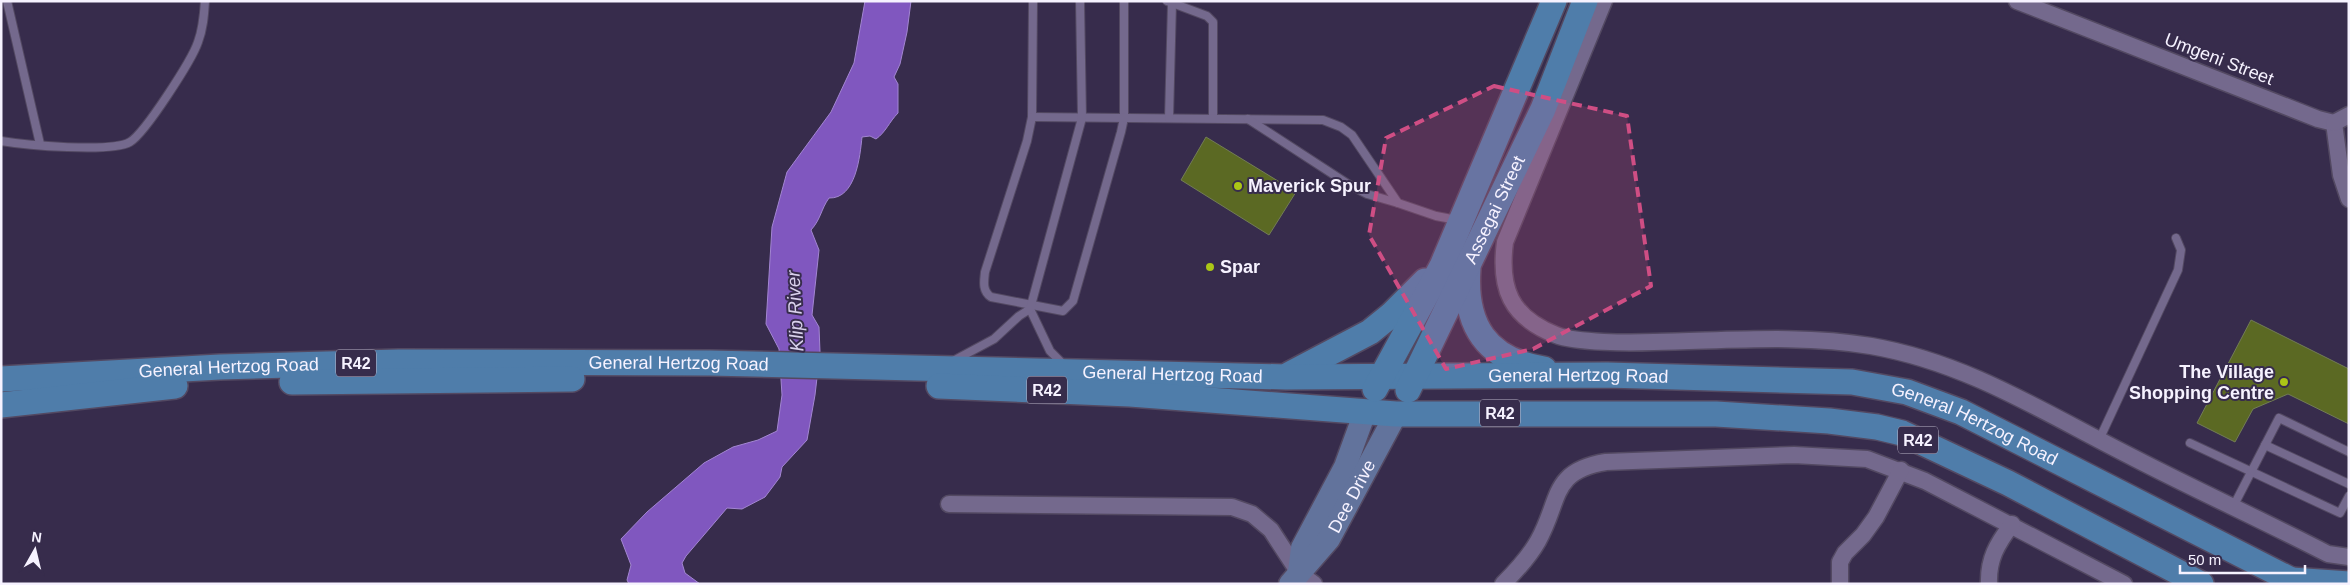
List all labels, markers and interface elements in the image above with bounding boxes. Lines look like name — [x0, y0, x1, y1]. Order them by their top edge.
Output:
street label: Umgeni Street — [2162, 29, 2276, 89]
street label: Assegai Street — [1460, 153, 1529, 267]
place label: Maverick Spur — [1248, 176, 1371, 196]
marker: Maverick Spur — [1232, 180, 1244, 192]
place label: Spar — [1220, 257, 1260, 277]
marker: Spar — [1204, 261, 1216, 273]
water label: Klip River — [782, 269, 808, 352]
road number: R42 — [336, 349, 376, 376]
street label: General Hertzog Road — [588, 353, 769, 374]
street label: General Hertzog Road — [138, 354, 319, 381]
street label: General Hertzog Road — [1082, 362, 1263, 386]
place label: The Village Shopping Centre — [2129, 362, 2274, 403]
street label: General Hertzog Road — [1488, 365, 1669, 387]
road number: R42 — [1027, 376, 1067, 404]
marker: The Village Shopping Centre — [2278, 376, 2290, 388]
street label: General Hertzog Road — [1890, 379, 2061, 469]
road number: R42 — [1480, 399, 1520, 426]
road number: R42 — [1898, 426, 1938, 454]
street label: Dee Drive — [1324, 456, 1380, 536]
north arrow — [10, 525, 60, 575]
text: N — [31, 528, 43, 546]
scale bar — [2180, 542, 2305, 574]
text: 50 m — [2188, 551, 2221, 568]

